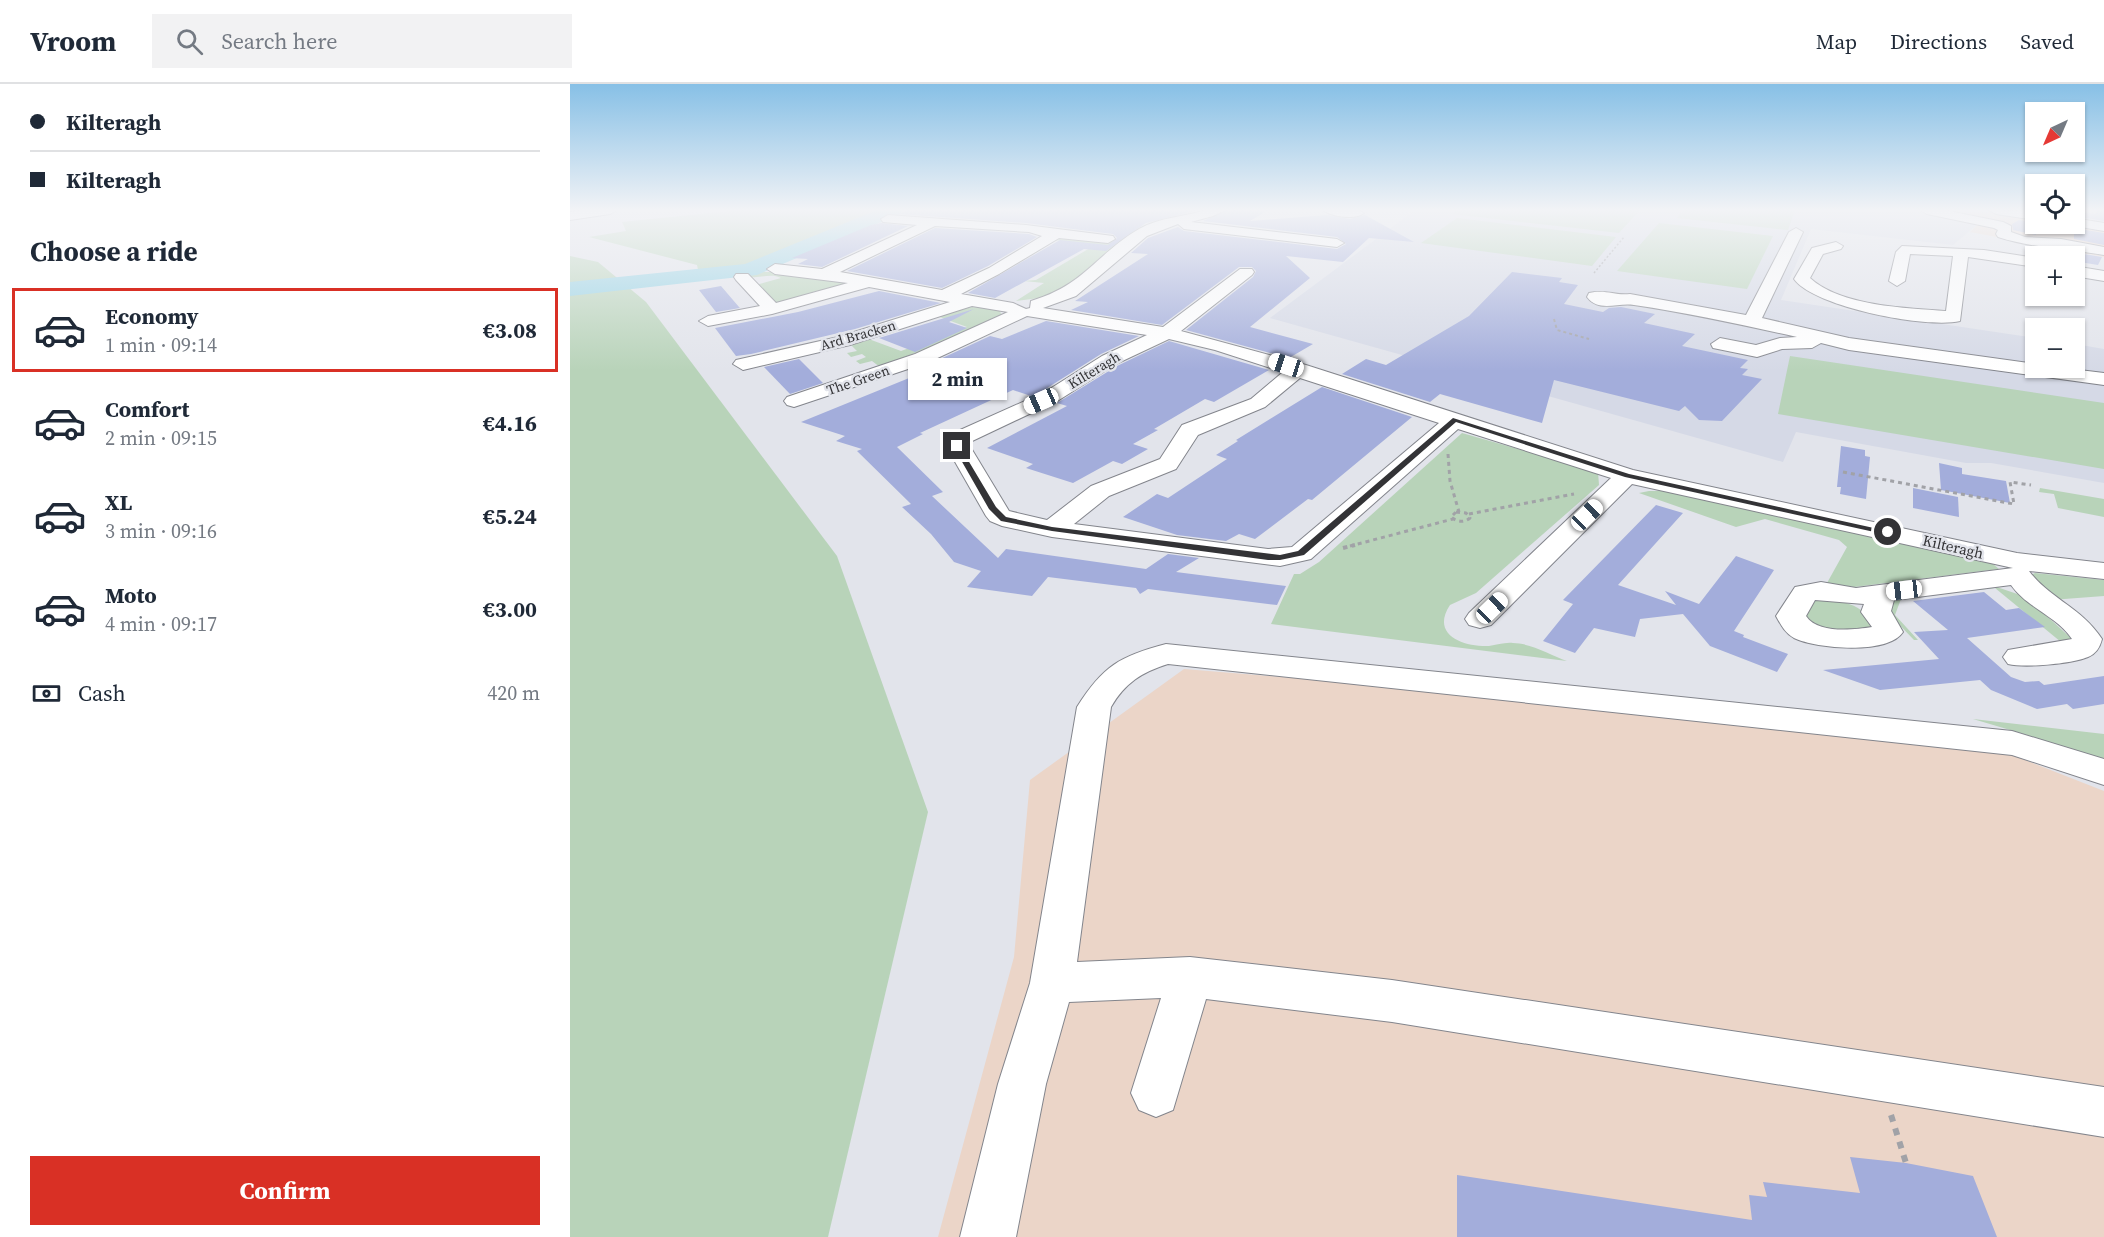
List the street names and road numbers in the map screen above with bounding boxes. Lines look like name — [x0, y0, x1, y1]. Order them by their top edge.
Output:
street label: Ard Bracken — [818, 315, 899, 355]
street label: Kilteragh — [1064, 347, 1124, 393]
street label: The Green — [824, 360, 893, 400]
street label: Kilteragh — [1921, 529, 1986, 564]

